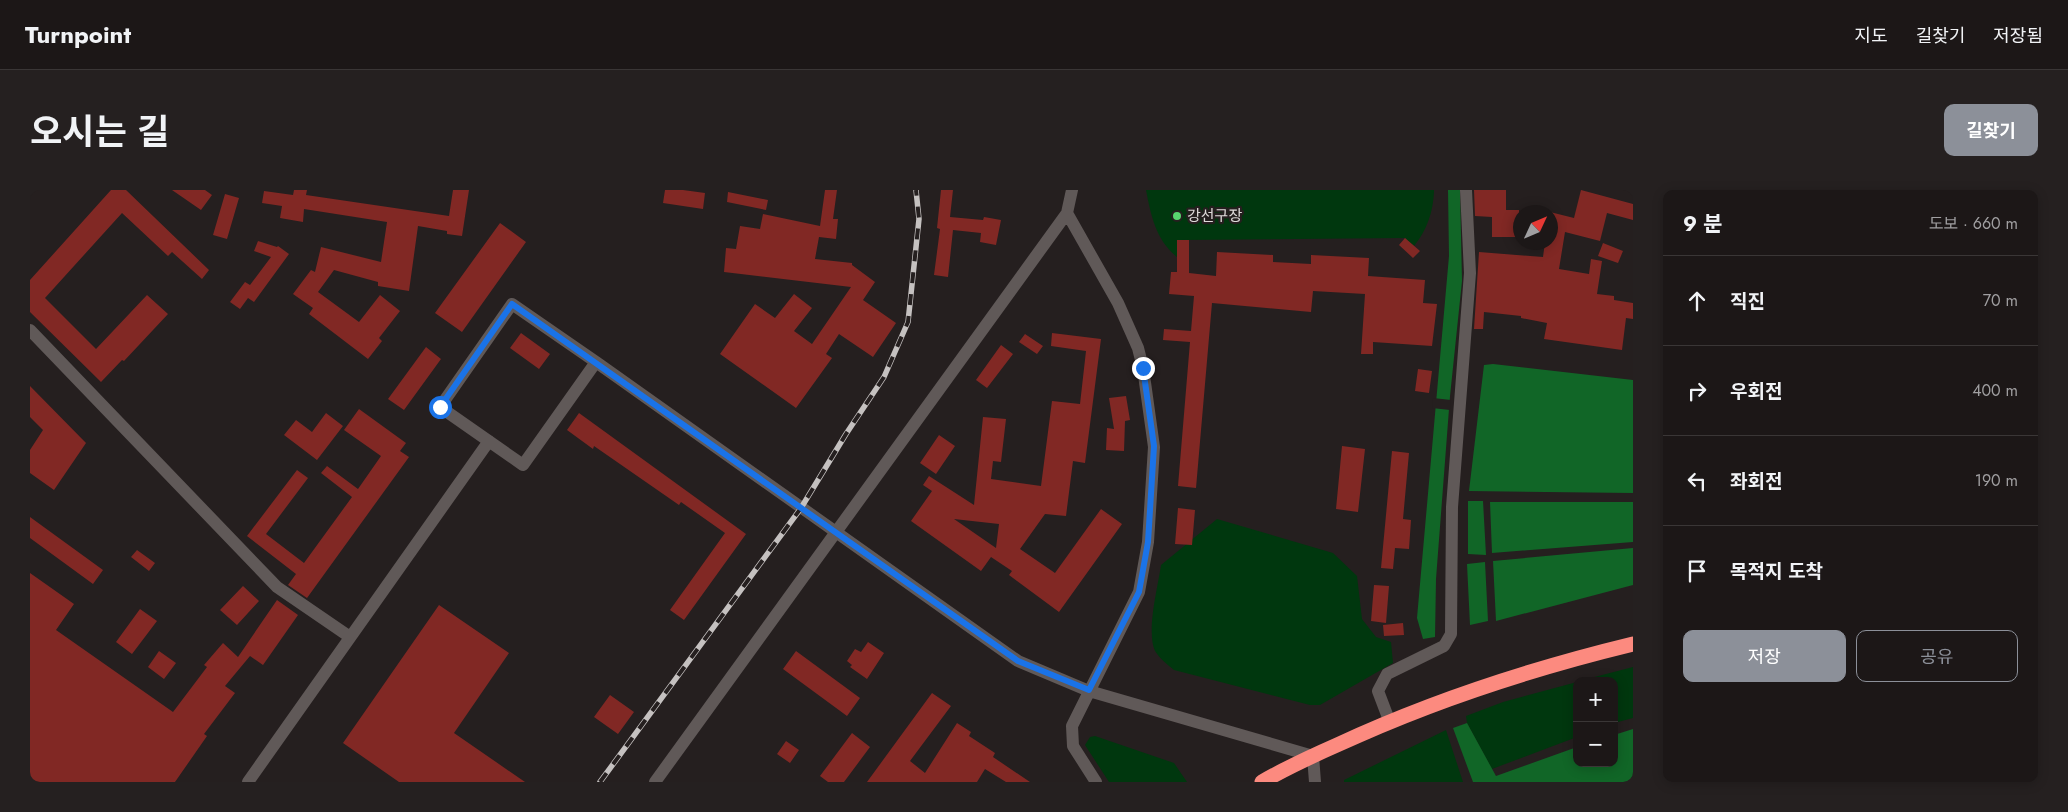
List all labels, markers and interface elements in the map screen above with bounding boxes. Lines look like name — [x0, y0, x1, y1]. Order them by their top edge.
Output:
text: Turnpoint — [25, 17, 131, 52]
text: 지도 — [1855, 23, 1888, 49]
text: 길찾기 — [1916, 23, 1965, 49]
text: 저장됨 — [1993, 23, 2043, 49]
button: 길찾기 — [1944, 104, 2038, 156]
text: 오시는 길 — [30, 107, 169, 157]
place label: 강선구장 — [1187, 205, 1242, 227]
north arrow — [1513, 205, 1558, 250]
text: 9 분 — [1683, 209, 1723, 239]
marker: 강선구장 — [1171, 210, 1183, 222]
text: 도보 · 660 m — [1929, 212, 2018, 235]
icon: ahead — [1683, 287, 1711, 315]
text: 직진 — [1730, 288, 1765, 315]
text: 70 m — [1983, 289, 2018, 312]
route end — [1132, 357, 1155, 380]
icon: right — [1683, 377, 1711, 405]
text: 우회전 — [1730, 378, 1782, 405]
text: 400 m — [1972, 379, 2018, 402]
route start — [429, 396, 452, 419]
icon: left — [1683, 467, 1711, 495]
text: 좌회전 — [1730, 468, 1782, 495]
text: 190 m — [1975, 469, 2018, 492]
icon: arrive — [1683, 557, 1711, 585]
text: 목적지 도착 — [1730, 558, 1823, 585]
button: 저장 — [1683, 630, 1846, 682]
button: 공유 — [1856, 630, 2018, 682]
map controls — [1573, 677, 1618, 767]
button: + — [1573, 677, 1618, 722]
button: − — [1573, 722, 1618, 767]

